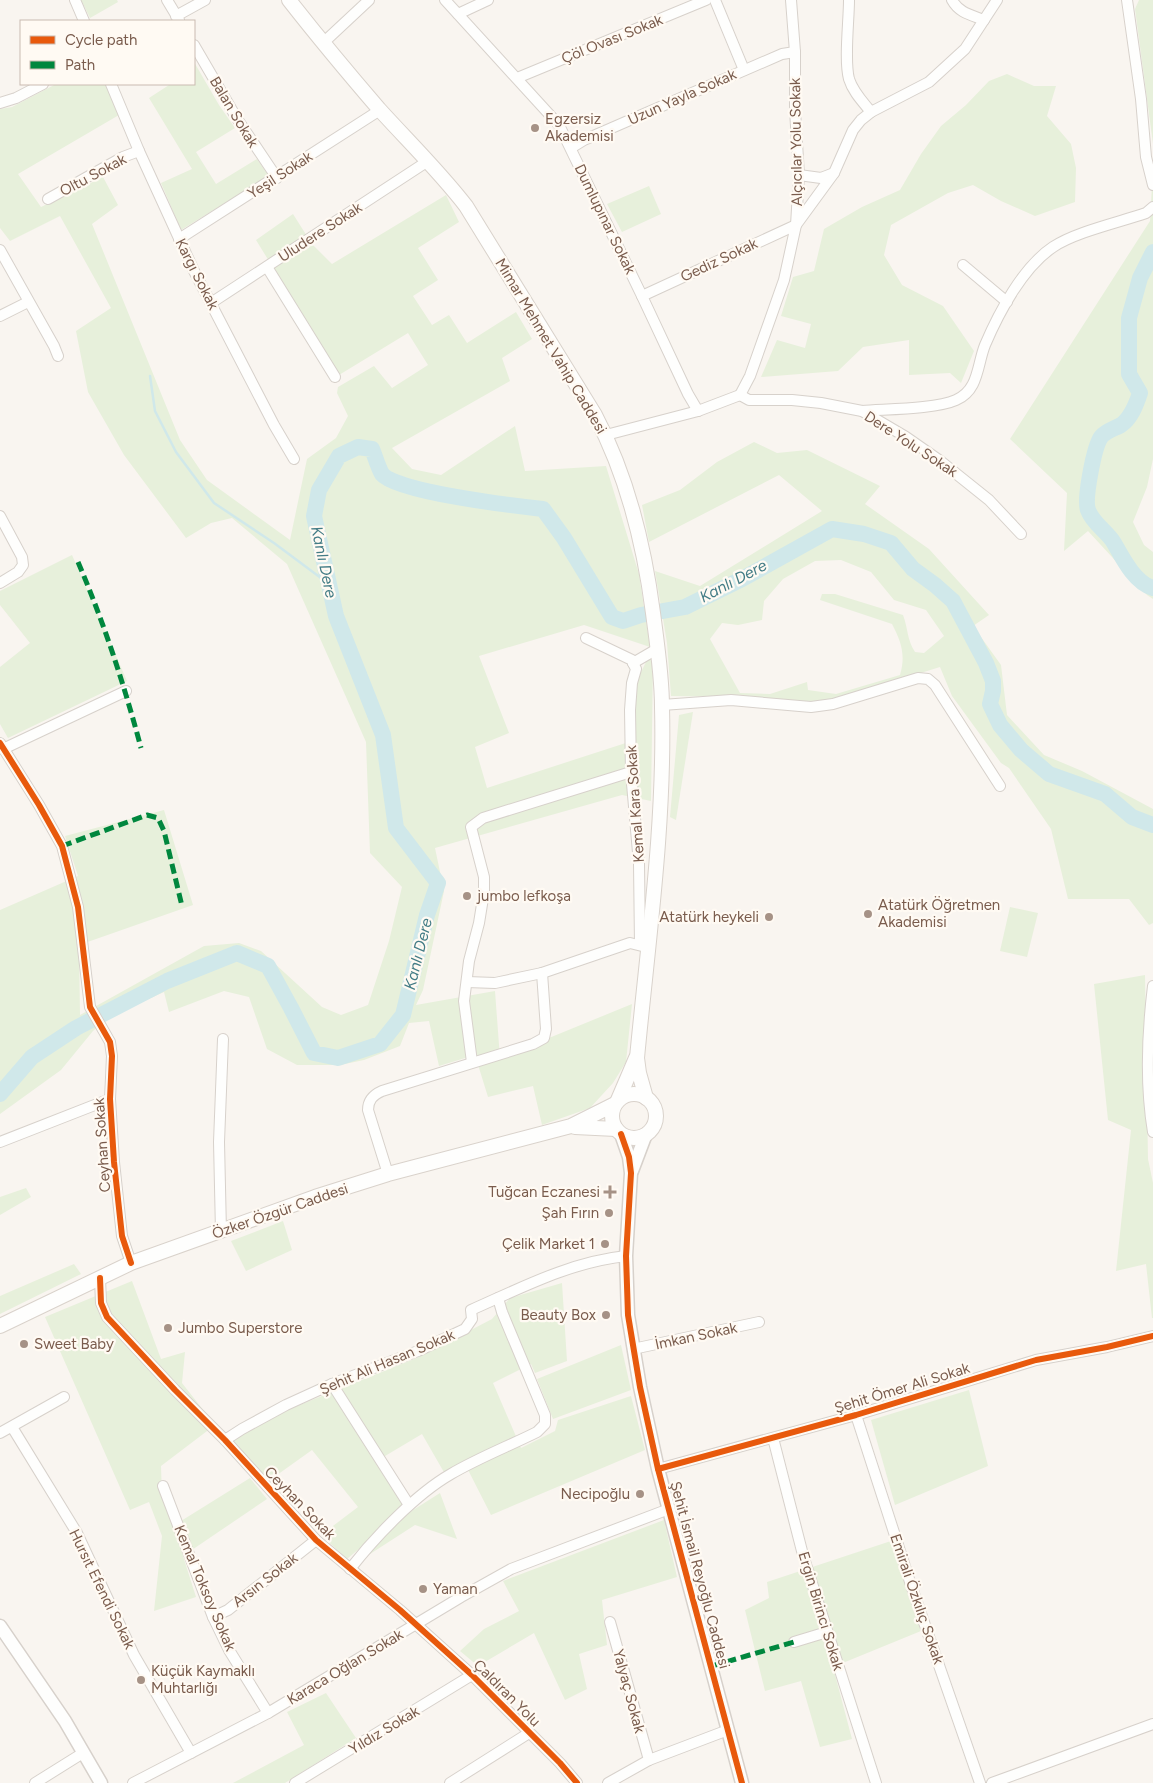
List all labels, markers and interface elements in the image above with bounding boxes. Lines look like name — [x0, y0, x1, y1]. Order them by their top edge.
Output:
street label: Çöl Ovası Sokak — [559, 10, 666, 67]
legend — [20, 20, 195, 85]
text: Cycle path — [65, 31, 137, 49]
text: Path — [65, 56, 95, 74]
street label: Uzun Yayla Sokak — [625, 65, 740, 129]
street label: Balan Sokak — [206, 73, 263, 151]
street label: Alçıcılar Yolu Sokak — [786, 77, 806, 206]
place label: Egzersiz Akademisi — [545, 110, 614, 145]
marker: Egzersiz Akademisi — [529, 122, 541, 134]
street label: Yeşil Sokak — [244, 147, 316, 203]
street label: Oltu Sokak — [57, 150, 130, 200]
street label: Dumlupınar Sokak — [571, 161, 640, 278]
street label: Uludere Sokak — [275, 198, 366, 266]
street label: Gediz Sokak — [678, 234, 761, 286]
street label: Kargı Sokak — [171, 235, 223, 313]
street label: Mimar Mehmet Vahip Caddesi — [491, 255, 611, 437]
street label: Dere Yolu Sokak — [861, 407, 962, 481]
water label: Kanlı Dere — [307, 524, 341, 600]
water label: Kanlı Dere — [696, 555, 770, 607]
street label: Kemal Kara Sokak — [622, 744, 648, 863]
place label: jumbo lefkoşa — [476, 887, 571, 905]
marker: jumbo lefkoşa — [461, 890, 473, 902]
place label: Atatürk Öğretmen Akademisi — [878, 896, 1000, 931]
place label: Atatürk heykeli — [659, 908, 759, 926]
marker: Atatürk Öğretmen Akademisi — [862, 908, 874, 920]
marker: Atatürk heykeli — [763, 911, 775, 923]
water label: Kanlı Dere — [400, 916, 436, 992]
street label: Ceyhan Sokak — [90, 1096, 114, 1193]
street label: Özker Özgür Caddesi — [210, 1179, 350, 1243]
place label: Tuğcan Eczanesi — [488, 1183, 600, 1201]
marker: Tuğcan Eczanesi — [604, 1186, 616, 1198]
place label: Şah Fırın — [542, 1204, 599, 1222]
marker: Şah Fırın — [603, 1207, 615, 1219]
place label: Çelik Market 1 — [502, 1235, 595, 1253]
marker: Çelik Market 1 — [599, 1238, 611, 1250]
place label: Beauty Box — [520, 1306, 596, 1324]
marker: Beauty Box — [600, 1309, 612, 1321]
street label: İmkan Sokak — [653, 1318, 739, 1353]
place label: Jumbo Superstore — [178, 1319, 302, 1337]
marker: Jumbo Superstore — [162, 1322, 174, 1334]
street label: Şehit Ali Hasan Sokak — [317, 1325, 458, 1399]
place label: Sweet Baby — [34, 1335, 114, 1353]
marker: Sweet Baby — [18, 1338, 30, 1350]
street label: Şehit Ömer Ali Sokak — [832, 1359, 973, 1417]
street label: Ceyhan Sokak — [261, 1463, 340, 1544]
street label: Şehit İsmail Reyoğlu Caddesi — [666, 1479, 734, 1671]
place label: Necipoğlu — [561, 1485, 630, 1503]
marker: Necipoğlu — [634, 1488, 646, 1500]
street label: Kemal Toksoy Sokak — [170, 1522, 240, 1654]
street label: Hursıt Efendi Sokak — [65, 1526, 139, 1653]
street label: Emirali Özkılıç Sokak — [886, 1531, 948, 1667]
street label: Arsın Sokak — [229, 1549, 302, 1611]
street label: Ergin Birinci Sokak — [794, 1549, 848, 1673]
place label: Yaman — [433, 1580, 478, 1598]
marker: Yaman — [417, 1583, 429, 1595]
street label: Karaca Oğlan Sokak — [284, 1625, 407, 1709]
street label: Yalyaç Sokak — [609, 1647, 649, 1736]
street label: Çaldıran Yolu — [470, 1656, 544, 1730]
place label: Küçük Kaymaklı Muhtarlığı — [151, 1662, 255, 1697]
marker: Küçük Kaymaklı Muhtarlığı — [135, 1674, 147, 1686]
street label: Yıldız Sokak — [345, 1702, 423, 1758]

